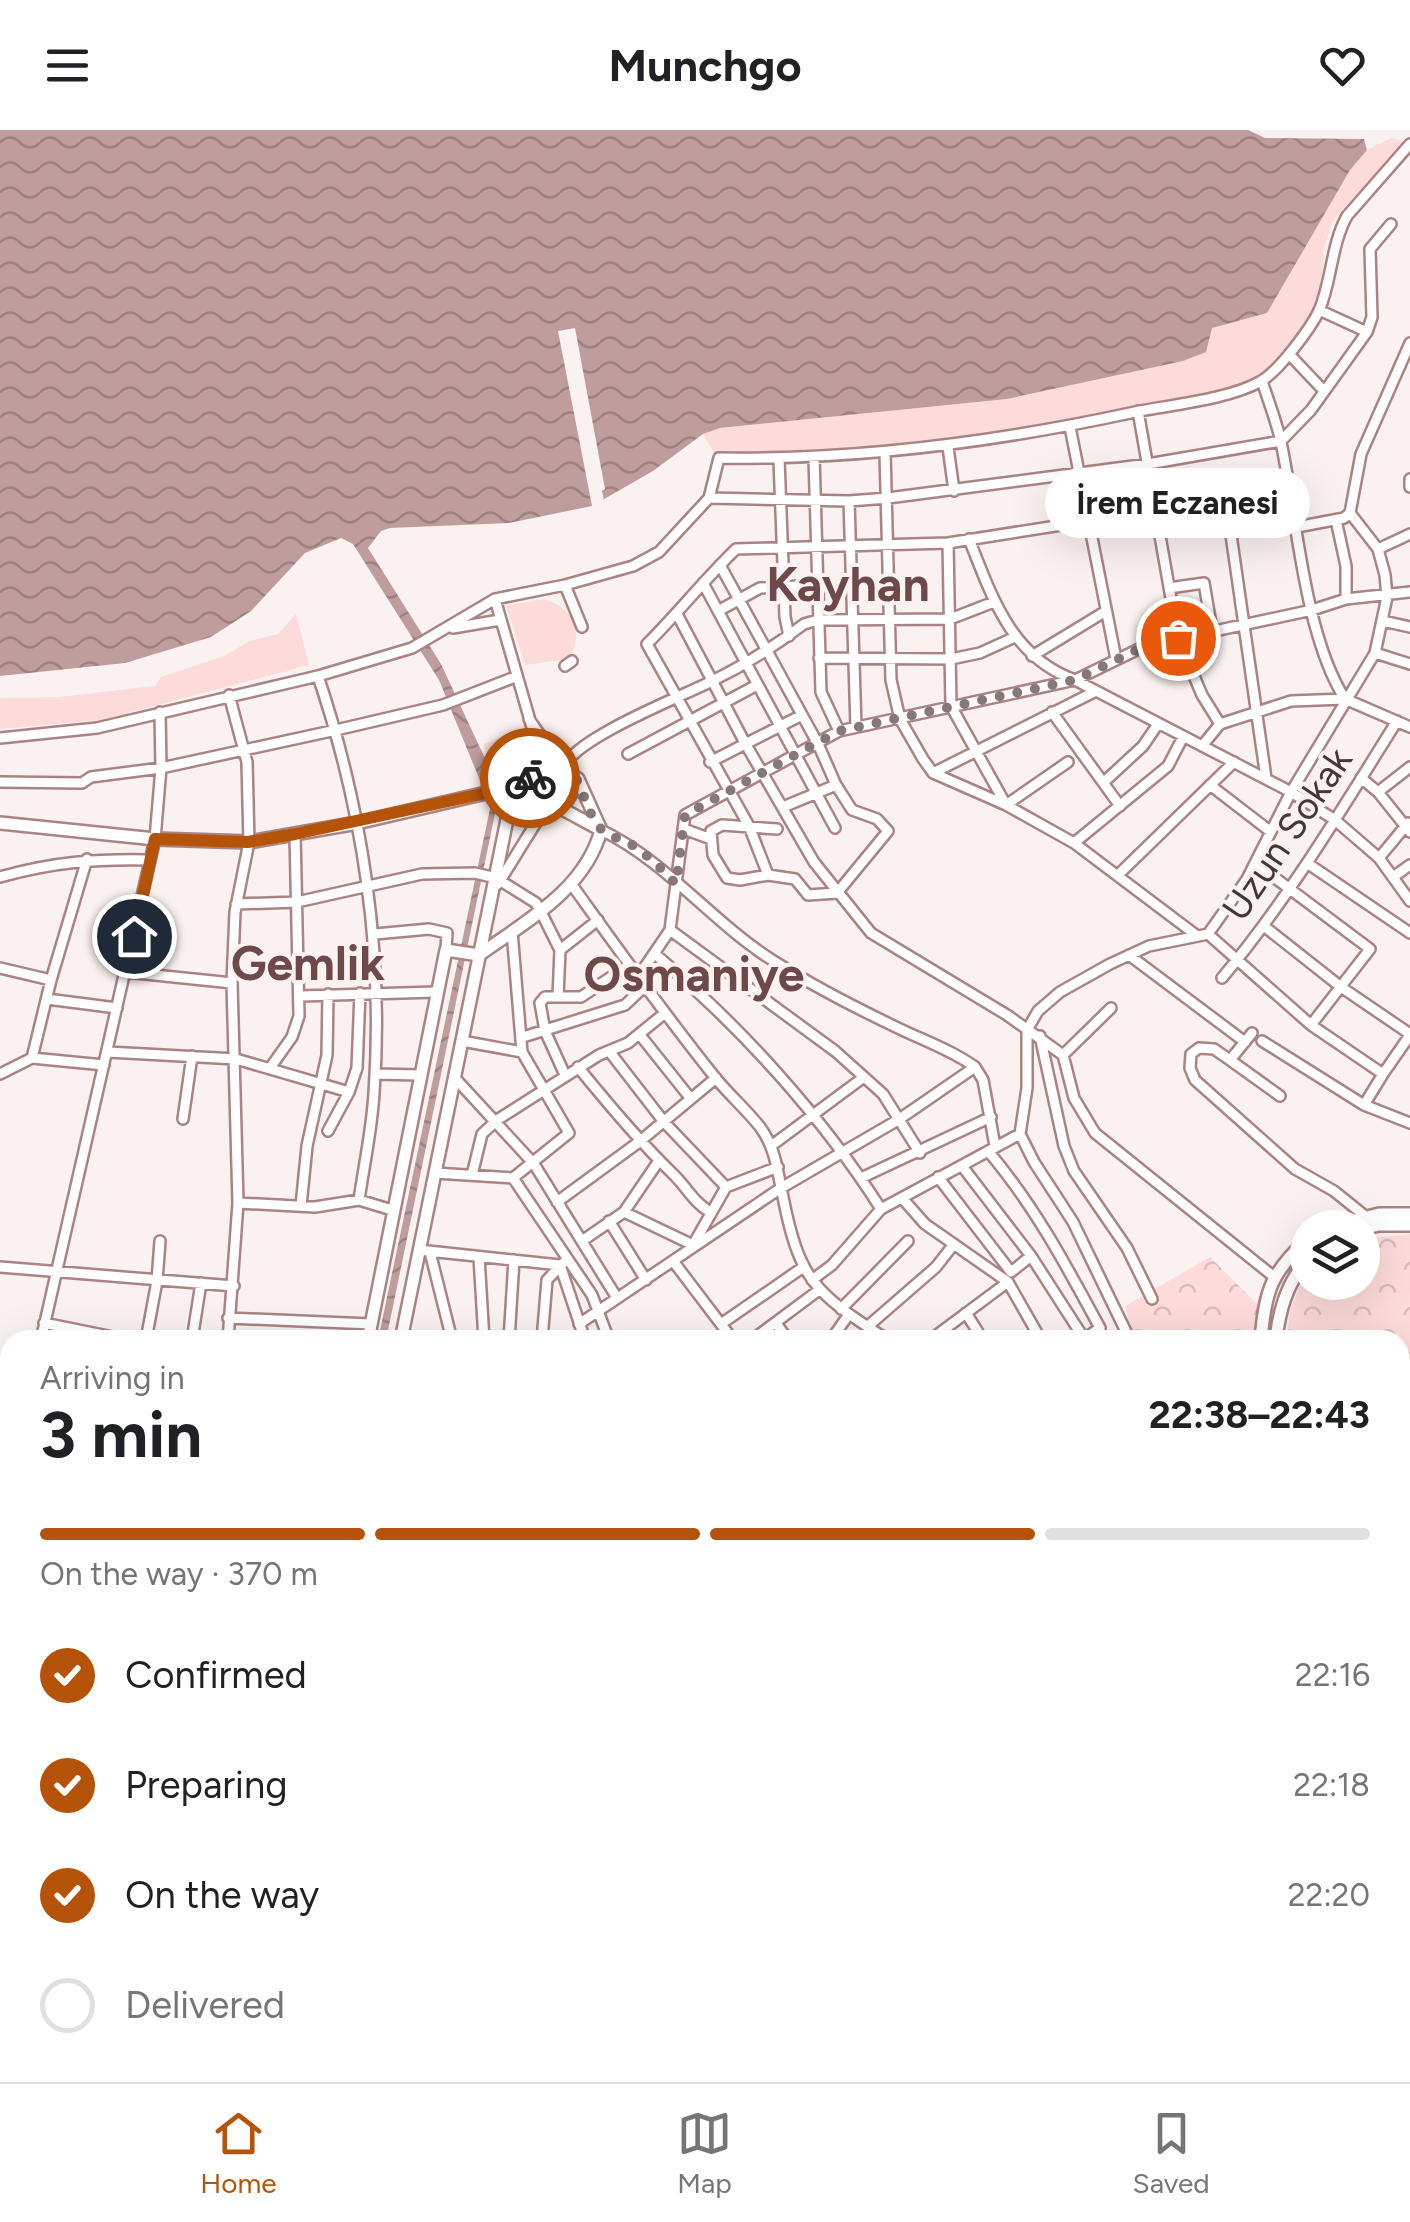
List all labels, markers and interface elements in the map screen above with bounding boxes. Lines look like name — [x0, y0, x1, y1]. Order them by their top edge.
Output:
icon: menu — [40, 38, 95, 93]
text: Munchgo — [608, 38, 802, 92]
icon: heart — [1315, 38, 1370, 93]
callout: İrem Eczanesi — [1046, 468, 1310, 538]
text: İrem Eczanesi — [1076, 484, 1279, 522]
district label: Kayhan — [766, 555, 930, 613]
pin — [1136, 596, 1221, 681]
icon: bag — [1151, 611, 1206, 666]
courier — [480, 728, 580, 828]
street label: Uzun Sokak — [1212, 738, 1362, 929]
icon: bike — [503, 751, 558, 806]
pin — [92, 894, 177, 979]
icon: home — [107, 909, 162, 964]
district label: Gemlik — [231, 934, 385, 992]
district label: Osmaniye — [584, 945, 804, 1003]
map controls — [1290, 1210, 1380, 1300]
button: layers — [1290, 1210, 1380, 1300]
text: Arriving in — [40, 1359, 185, 1397]
text: 22:38–22:43 — [1149, 1392, 1370, 1438]
text: 3 min — [40, 1395, 202, 1473]
text: On the way · 370 m — [40, 1555, 318, 1593]
icon: check — [40, 1648, 95, 1703]
text: Confirmed — [125, 1652, 307, 1698]
text: 22:16 — [1295, 1656, 1370, 1694]
icon: check — [40, 1758, 95, 1813]
text: Preparing — [125, 1762, 287, 1808]
text: 22:18 — [1293, 1766, 1370, 1804]
icon: check — [40, 1868, 95, 1923]
text: On the way — [125, 1872, 319, 1918]
text: 22:20 — [1288, 1876, 1370, 1914]
text: Delivered — [125, 1982, 285, 2028]
tab: Home — [200, 2106, 277, 2200]
tab: Map — [677, 2106, 732, 2200]
tab: Saved — [1133, 2106, 1210, 2200]

